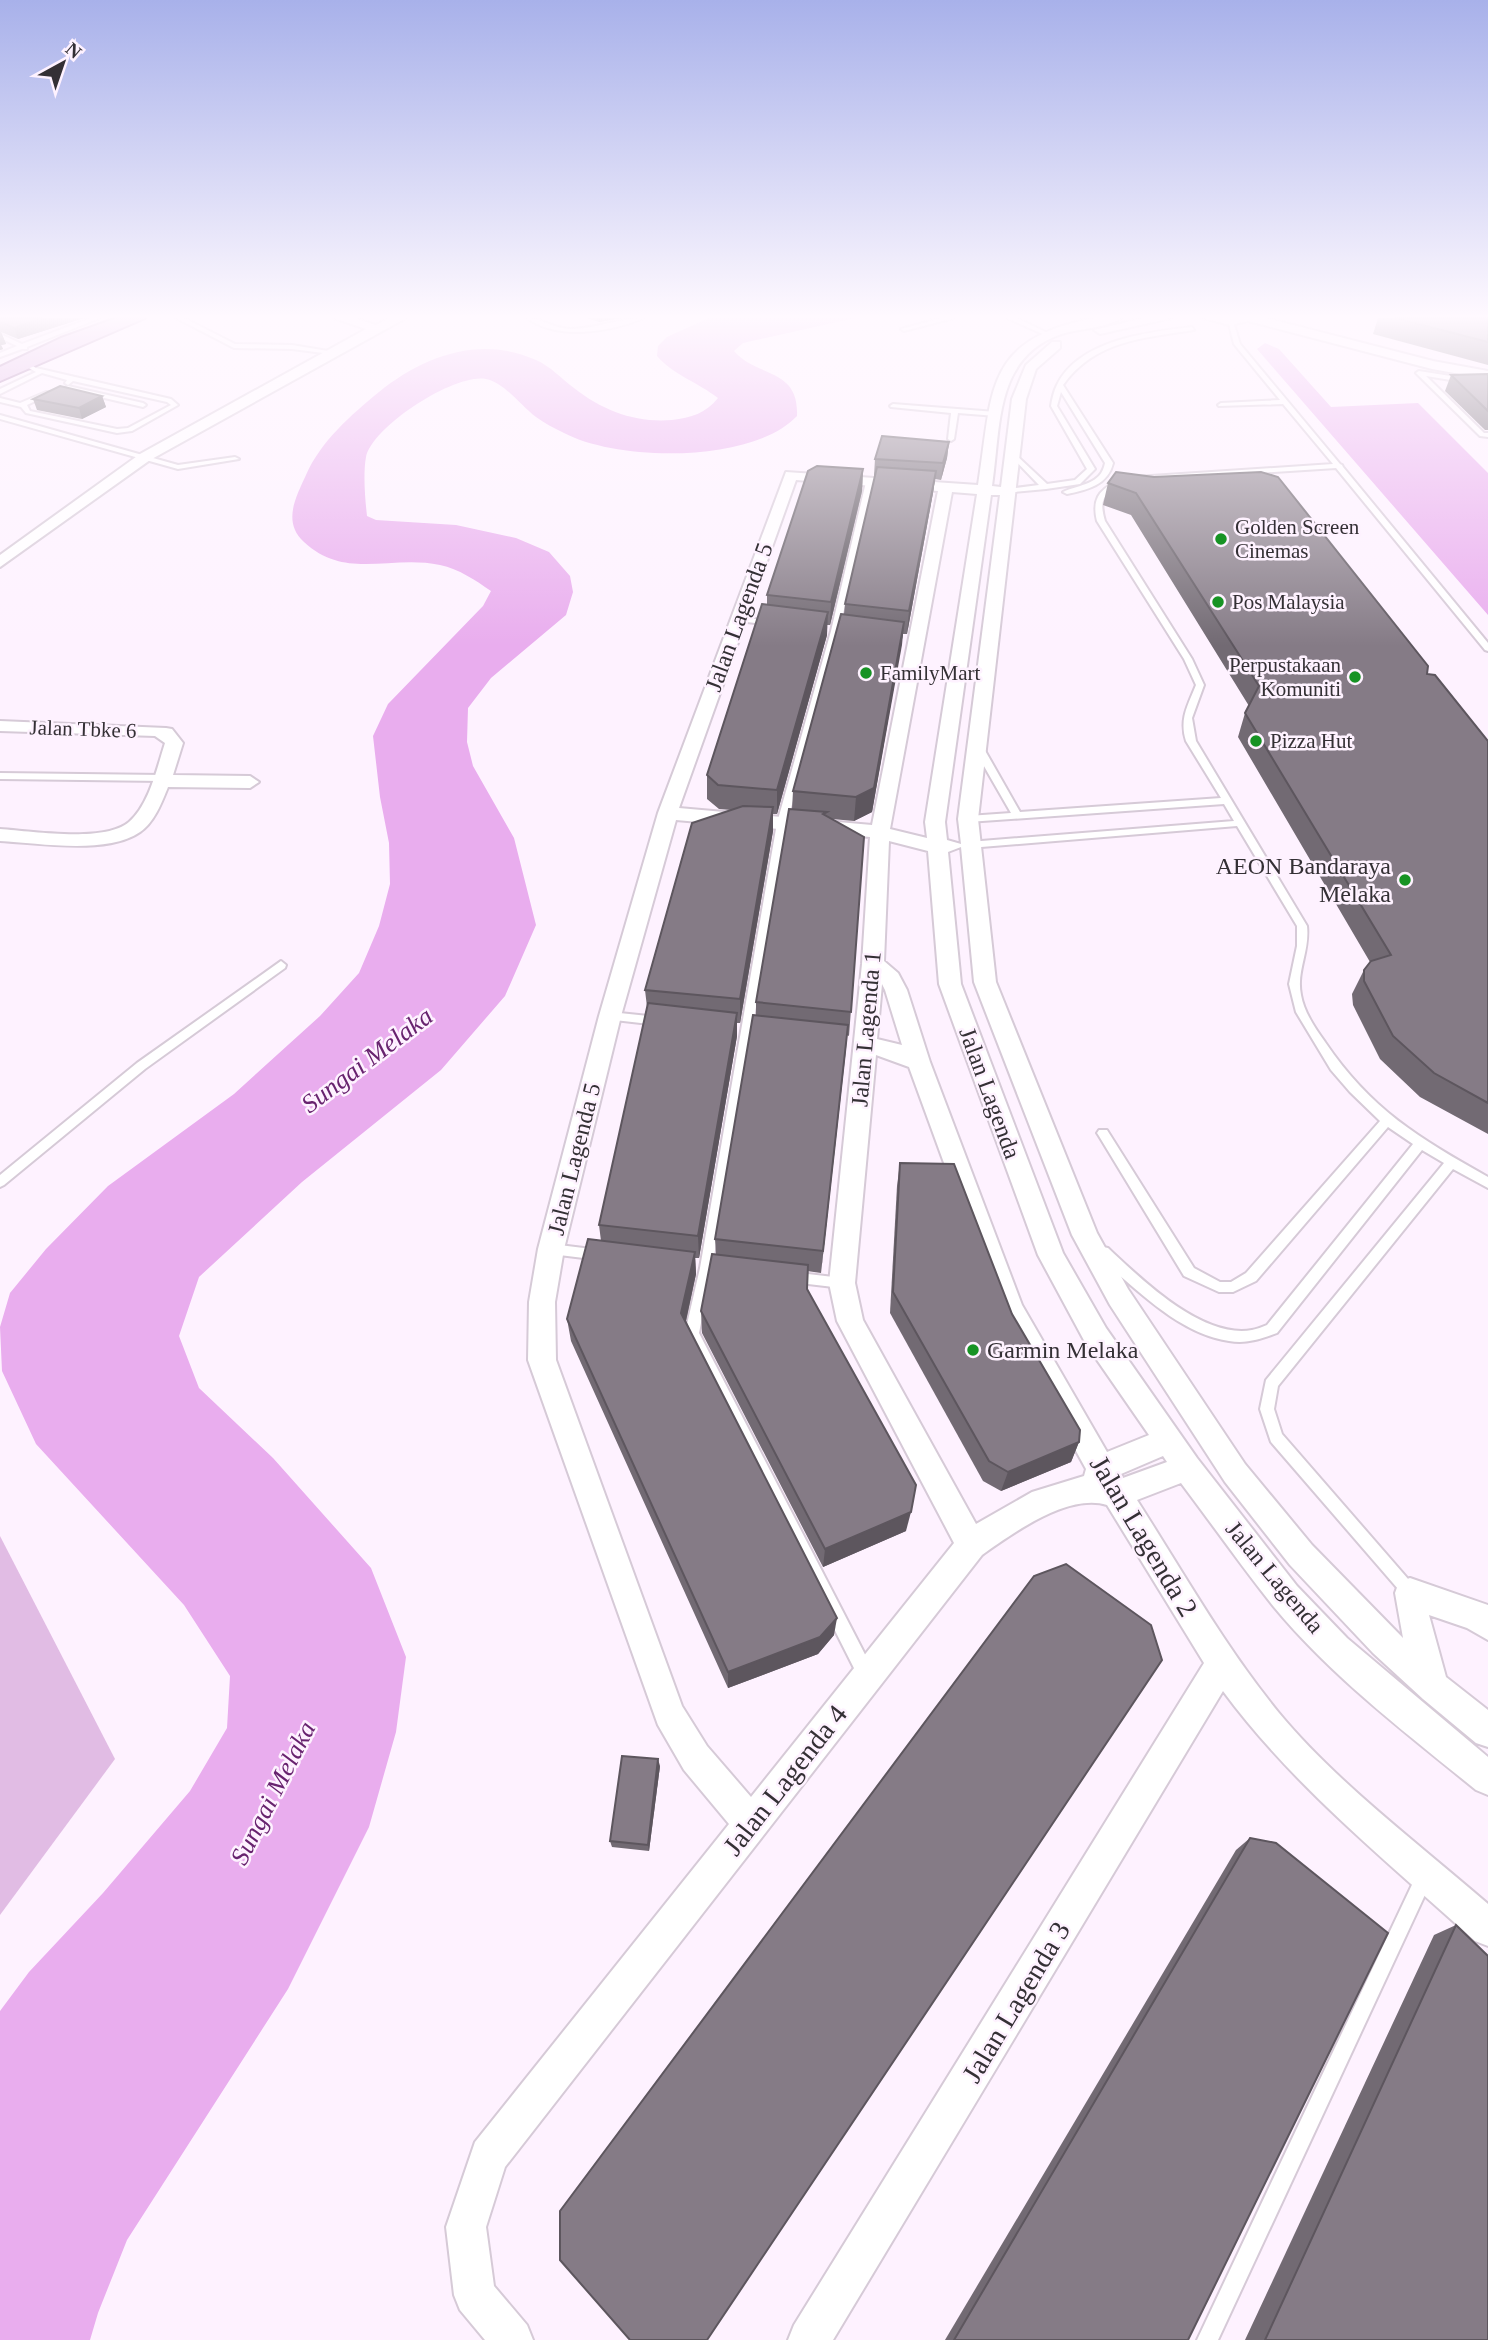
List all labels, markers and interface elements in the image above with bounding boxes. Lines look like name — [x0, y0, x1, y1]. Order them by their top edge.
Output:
north arrow — [28, 28, 98, 98]
text: N — [62, 38, 86, 63]
place label: Golden Screen Cinemas — [1235, 515, 1360, 563]
marker: Golden Screen Cinemas — [1213, 531, 1229, 547]
street label: Jalan Lagenda 5 — [700, 539, 778, 695]
place label: Pos Malaysia — [1232, 590, 1345, 614]
marker: Pos Malaysia — [1210, 594, 1226, 610]
place label: Perpustakaan Komuniti — [1229, 653, 1341, 701]
place label: FamilyMart — [880, 661, 980, 685]
marker: FamilyMart — [858, 665, 874, 681]
marker: Perpustakaan Komuniti — [1347, 669, 1363, 685]
street label: Jalan Tbke 6 — [29, 715, 137, 743]
place label: Pizza Hut — [1270, 729, 1352, 753]
marker: Pizza Hut — [1248, 733, 1264, 749]
place label: AEON Bandaraya Melaka — [1216, 853, 1391, 907]
marker: AEON Bandaraya Melaka — [1397, 872, 1413, 888]
street label: Jalan Lagenda 1 — [846, 950, 886, 1108]
water label: Sungai Melaka — [296, 1001, 438, 1119]
street label: Jalan Lagenda — [954, 1024, 1026, 1163]
street label: Jalan Lagenda 5 — [543, 1080, 605, 1238]
place label: Garmin Melaka — [987, 1337, 1139, 1363]
marker: Garmin Melaka — [965, 1342, 981, 1358]
street label: Jalan Lagenda 2 — [1084, 1450, 1204, 1622]
street label: Jalan Lagenda — [1221, 1516, 1330, 1638]
street label: Jalan Lagenda 4 — [717, 1699, 853, 1861]
water label: Sungai Melaka — [225, 1717, 321, 1869]
street label: Jalan Lagenda 3 — [956, 1916, 1076, 2088]

